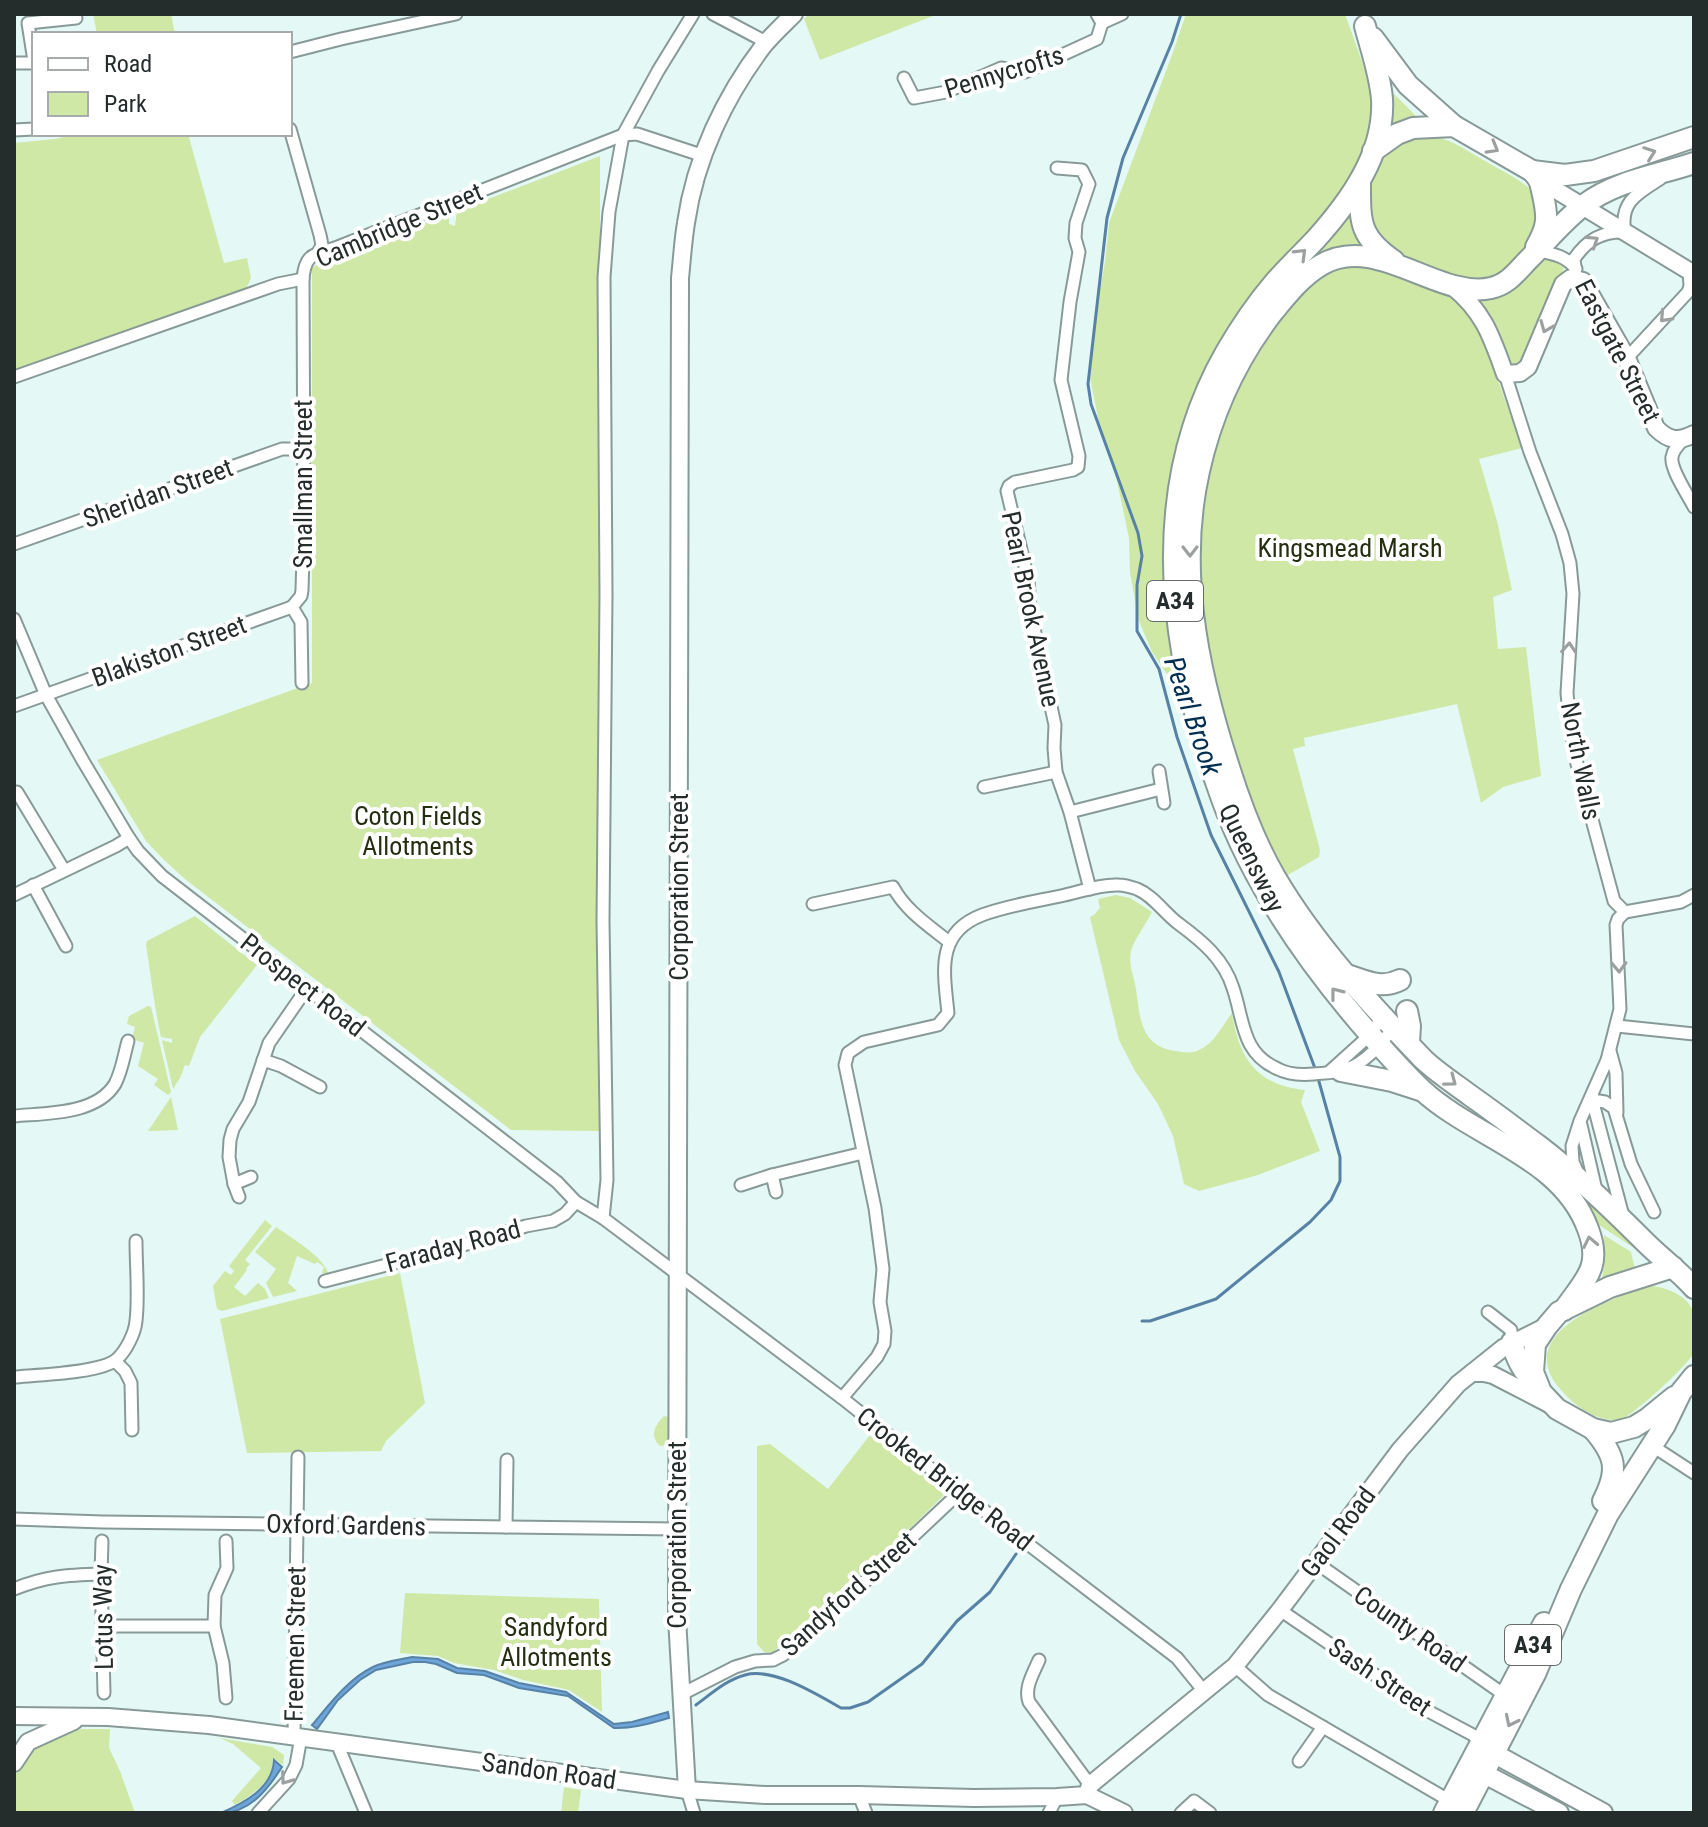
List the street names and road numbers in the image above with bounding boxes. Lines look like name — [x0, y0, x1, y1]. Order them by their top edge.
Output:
street label: Pennycrofts — [941, 40, 1067, 104]
street label: Cambridge Street — [311, 176, 487, 274]
street label: Eastgate Street — [1569, 274, 1667, 428]
street label: Smallman Street — [288, 400, 318, 568]
street label: Sheridan Street — [79, 452, 237, 534]
street label: Pearl Brook Avenue — [996, 508, 1066, 710]
road number: A34 — [1147, 581, 1203, 621]
street label: Blakiston Street — [88, 609, 250, 693]
street label: North Walls — [1555, 699, 1607, 823]
street label: Corporation Street — [664, 793, 694, 981]
street label: Queensway — [1213, 799, 1291, 917]
street label: Prospect Road — [235, 927, 371, 1043]
street label: Faraday Road — [382, 1214, 524, 1278]
street label: Crooked Bridge Road — [851, 1401, 1039, 1557]
street label: Corporation Street — [662, 1441, 692, 1629]
street label: Gaol Road — [1294, 1481, 1382, 1583]
street label: Oxford Gardens — [266, 1509, 426, 1541]
street label: Sandyford Street — [774, 1526, 922, 1662]
street label: Lotus Way — [87, 1564, 119, 1670]
street label: Freemen Street — [279, 1566, 311, 1722]
street label: County Road — [1348, 1580, 1472, 1678]
road number: A34 — [1505, 1625, 1561, 1665]
street label: Sash Street — [1323, 1632, 1437, 1722]
street label: Sandon Road — [480, 1747, 618, 1795]

